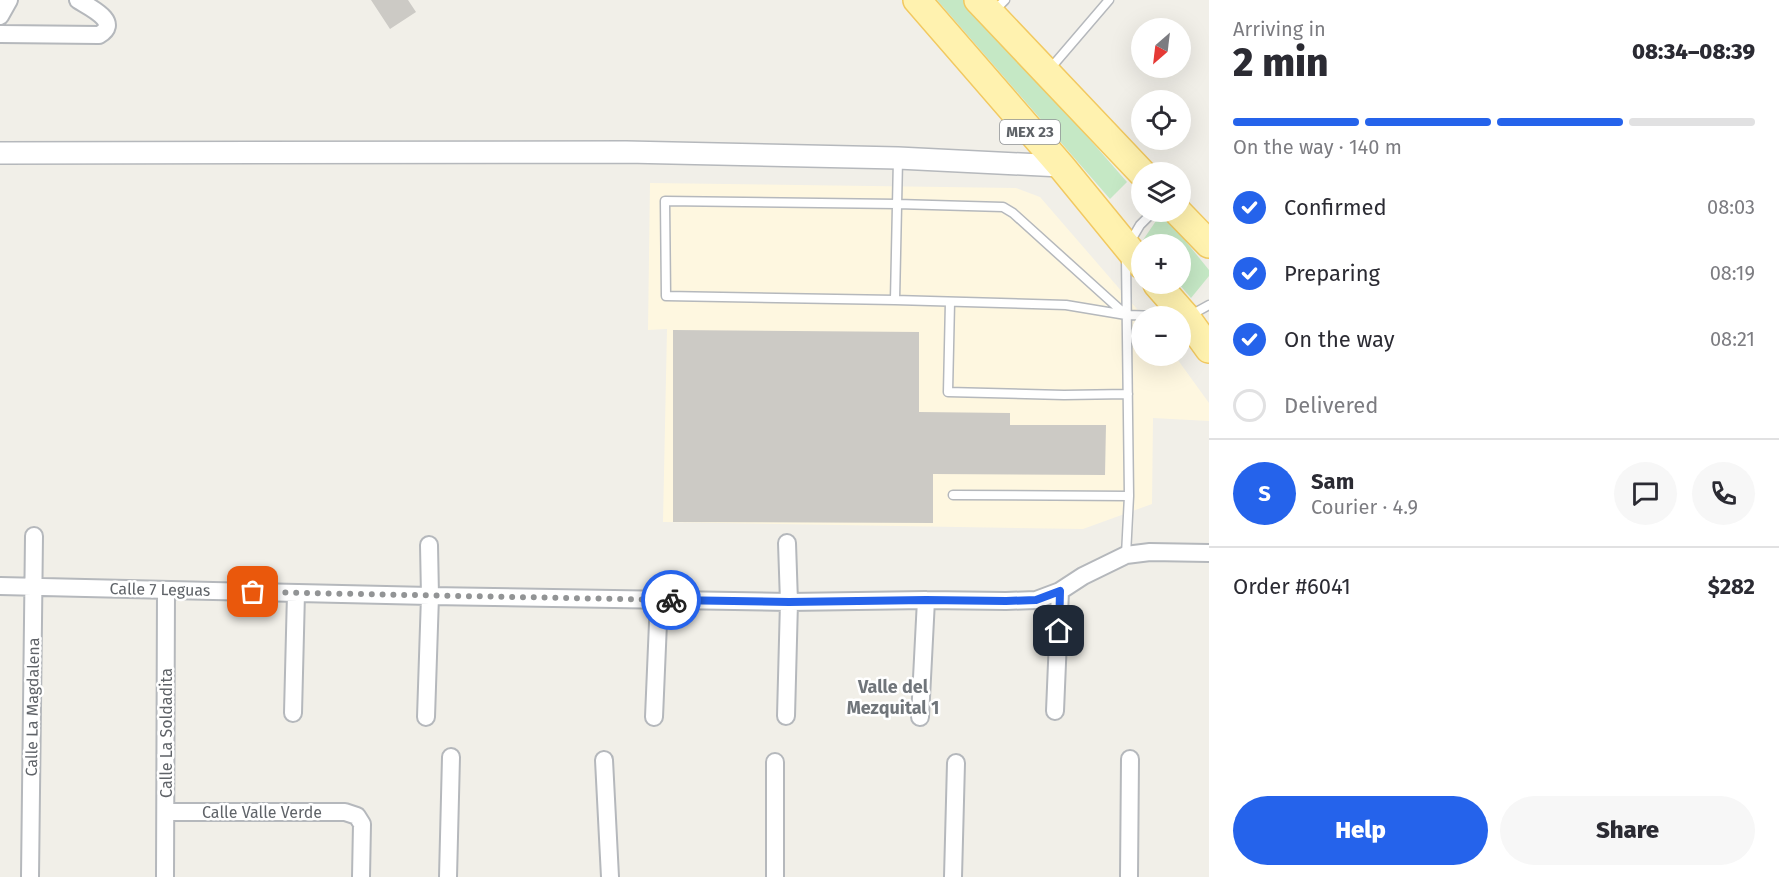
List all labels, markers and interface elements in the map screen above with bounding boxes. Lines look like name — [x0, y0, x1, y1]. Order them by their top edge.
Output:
text: Arriving in — [1233, 17, 1326, 41]
north arrow — [1131, 18, 1191, 78]
map controls — [1131, 18, 1191, 366]
text: 08:34–08:39 — [1632, 38, 1755, 65]
text: 2 min — [1233, 40, 1329, 86]
button: locate — [1131, 90, 1191, 150]
road number: MEX 23 — [1000, 120, 1060, 144]
text: On the way · 140 m — [1233, 135, 1402, 159]
button: layers — [1131, 162, 1191, 222]
icon: check — [1233, 191, 1266, 224]
text: Confirmed — [1284, 194, 1387, 221]
text: 08:03 — [1707, 195, 1755, 219]
button: + — [1131, 234, 1191, 294]
icon: check — [1233, 257, 1266, 290]
text: Preparing — [1284, 260, 1380, 287]
text: 08:19 — [1710, 261, 1755, 285]
button: − — [1131, 306, 1191, 366]
icon: check — [1233, 323, 1266, 356]
text: On the way — [1284, 326, 1395, 353]
text: 08:21 — [1710, 327, 1755, 351]
text: Delivered — [1284, 392, 1379, 419]
button: chat — [1614, 462, 1677, 525]
button: phone — [1692, 462, 1755, 525]
text: Sam — [1311, 468, 1354, 495]
text: S — [1258, 480, 1271, 507]
text: Courier · 4.9 — [1311, 495, 1418, 519]
pin — [227, 566, 278, 617]
courier — [641, 570, 701, 630]
text: Order #6041 — [1233, 573, 1351, 600]
text: $282 — [1708, 573, 1755, 600]
icon: bag — [236, 575, 269, 608]
street label: Calle 7 Leguas — [109, 579, 211, 600]
icon: bike — [655, 584, 688, 617]
pin — [1033, 605, 1084, 656]
icon: home — [1042, 614, 1075, 647]
street label: Calle La Magdalena — [22, 637, 43, 777]
street label: Calle La Soldadita — [157, 668, 176, 798]
district label: Valle del Mezquital 1 — [847, 676, 939, 719]
button: Help — [1233, 796, 1488, 865]
button: Share — [1500, 796, 1755, 865]
street label: Calle Valle Verde — [202, 803, 322, 822]

